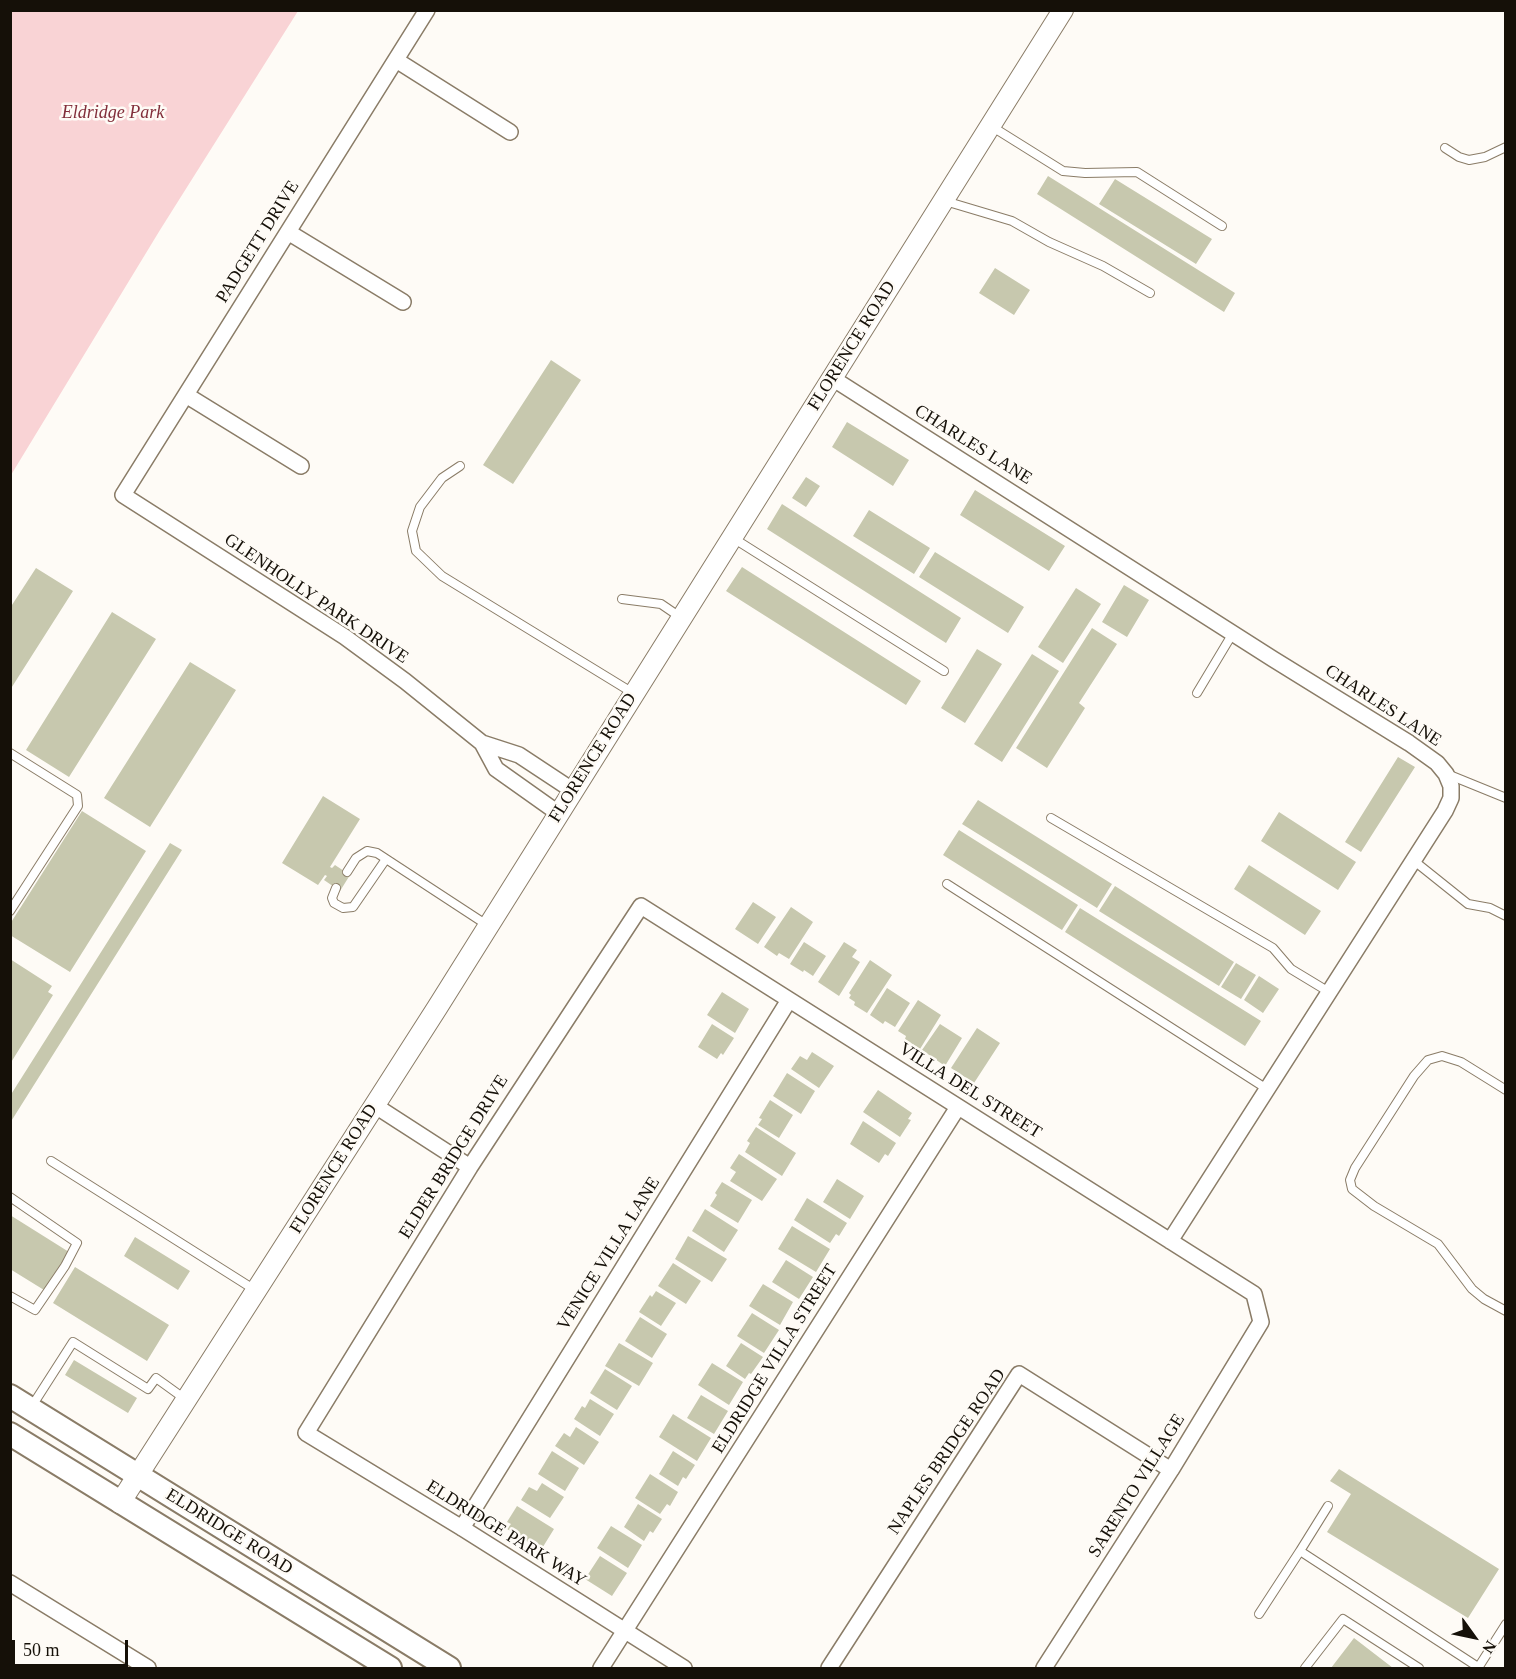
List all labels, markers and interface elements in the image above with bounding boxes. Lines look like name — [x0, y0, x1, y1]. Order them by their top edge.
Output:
park label: Eldridge Park — [62, 102, 164, 124]
street label: PADGETT DRIVE — [212, 177, 304, 307]
street label: FLORENCE ROAD — [803, 277, 901, 415]
street label: CHARLES LANE — [910, 400, 1036, 490]
street label: GLENHOLLY PARK DRIVE — [220, 529, 412, 669]
street label: CHARLES LANE — [1321, 660, 1445, 752]
street label: FLORENCE ROAD — [544, 689, 642, 827]
street label: VILLA DEL STREET — [895, 1038, 1045, 1144]
street label: ELDER BRIDGE DRIVE — [395, 1071, 513, 1243]
street label: FLORENCE ROAD — [285, 1100, 383, 1238]
street label: VENICE VILLA LANE — [553, 1173, 665, 1335]
street label: ELDRIDGE VILLA STREET — [708, 1260, 842, 1458]
street label: NAPLES BRIDGE ROAD — [884, 1365, 1010, 1539]
street label: SARENTO VILLAGE — [1084, 1410, 1190, 1562]
street label: ELDRIDGE PARK WAY — [422, 1476, 590, 1592]
street label: ELDRIDGE ROAD — [162, 1484, 296, 1580]
north arrow — [1444, 1607, 1504, 1667]
scale bar — [15, 1628, 130, 1666]
text: N — [1479, 1638, 1500, 1657]
text: 50 m — [23, 1640, 60, 1660]

